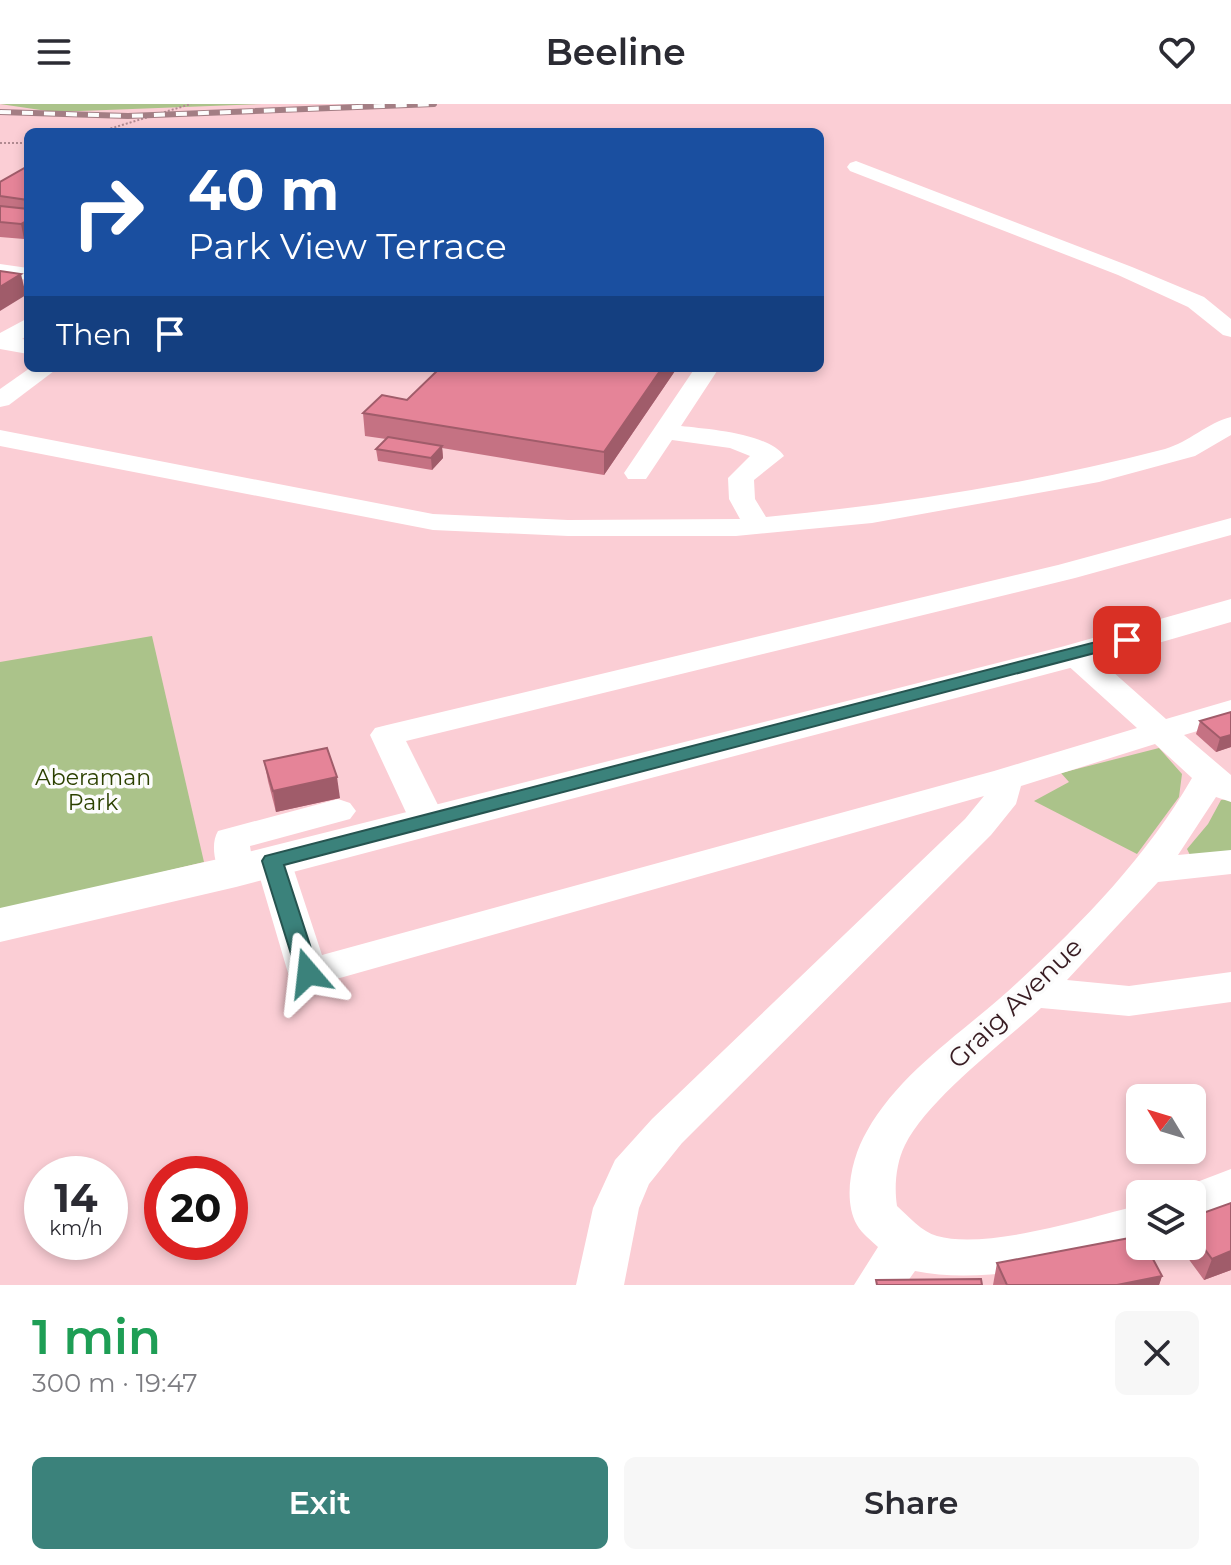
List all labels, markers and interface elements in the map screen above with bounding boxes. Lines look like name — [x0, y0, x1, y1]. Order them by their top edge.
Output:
icon: menu — [32, 30, 76, 74]
text: Beeline — [545, 30, 686, 74]
icon: heart — [1155, 30, 1199, 74]
text: 40 m — [188, 156, 339, 224]
icon: right — [56, 160, 160, 264]
text: Park View Terrace — [188, 224, 507, 268]
icon: arrive — [148, 312, 192, 356]
text: Then — [56, 316, 132, 353]
pin — [1093, 606, 1161, 674]
icon: arrive — [1105, 618, 1149, 662]
park label: Aberaman Park — [35, 764, 151, 816]
position arrow — [266, 931, 350, 1015]
street label: Graig Avenue — [941, 931, 1089, 1075]
north arrow — [1126, 1084, 1206, 1164]
map controls — [1126, 1084, 1206, 1260]
speed limit sign: 20 — [144, 1156, 248, 1260]
text: 14 — [54, 1173, 98, 1222]
button: layers — [1126, 1180, 1206, 1260]
text: km/h — [49, 1216, 103, 1240]
text: 1 min — [32, 1308, 161, 1366]
button: close — [1115, 1311, 1199, 1395]
text: 300 m · 19:47 — [32, 1367, 198, 1399]
button: Exit — [32, 1457, 608, 1549]
button: Share — [624, 1457, 1199, 1549]

